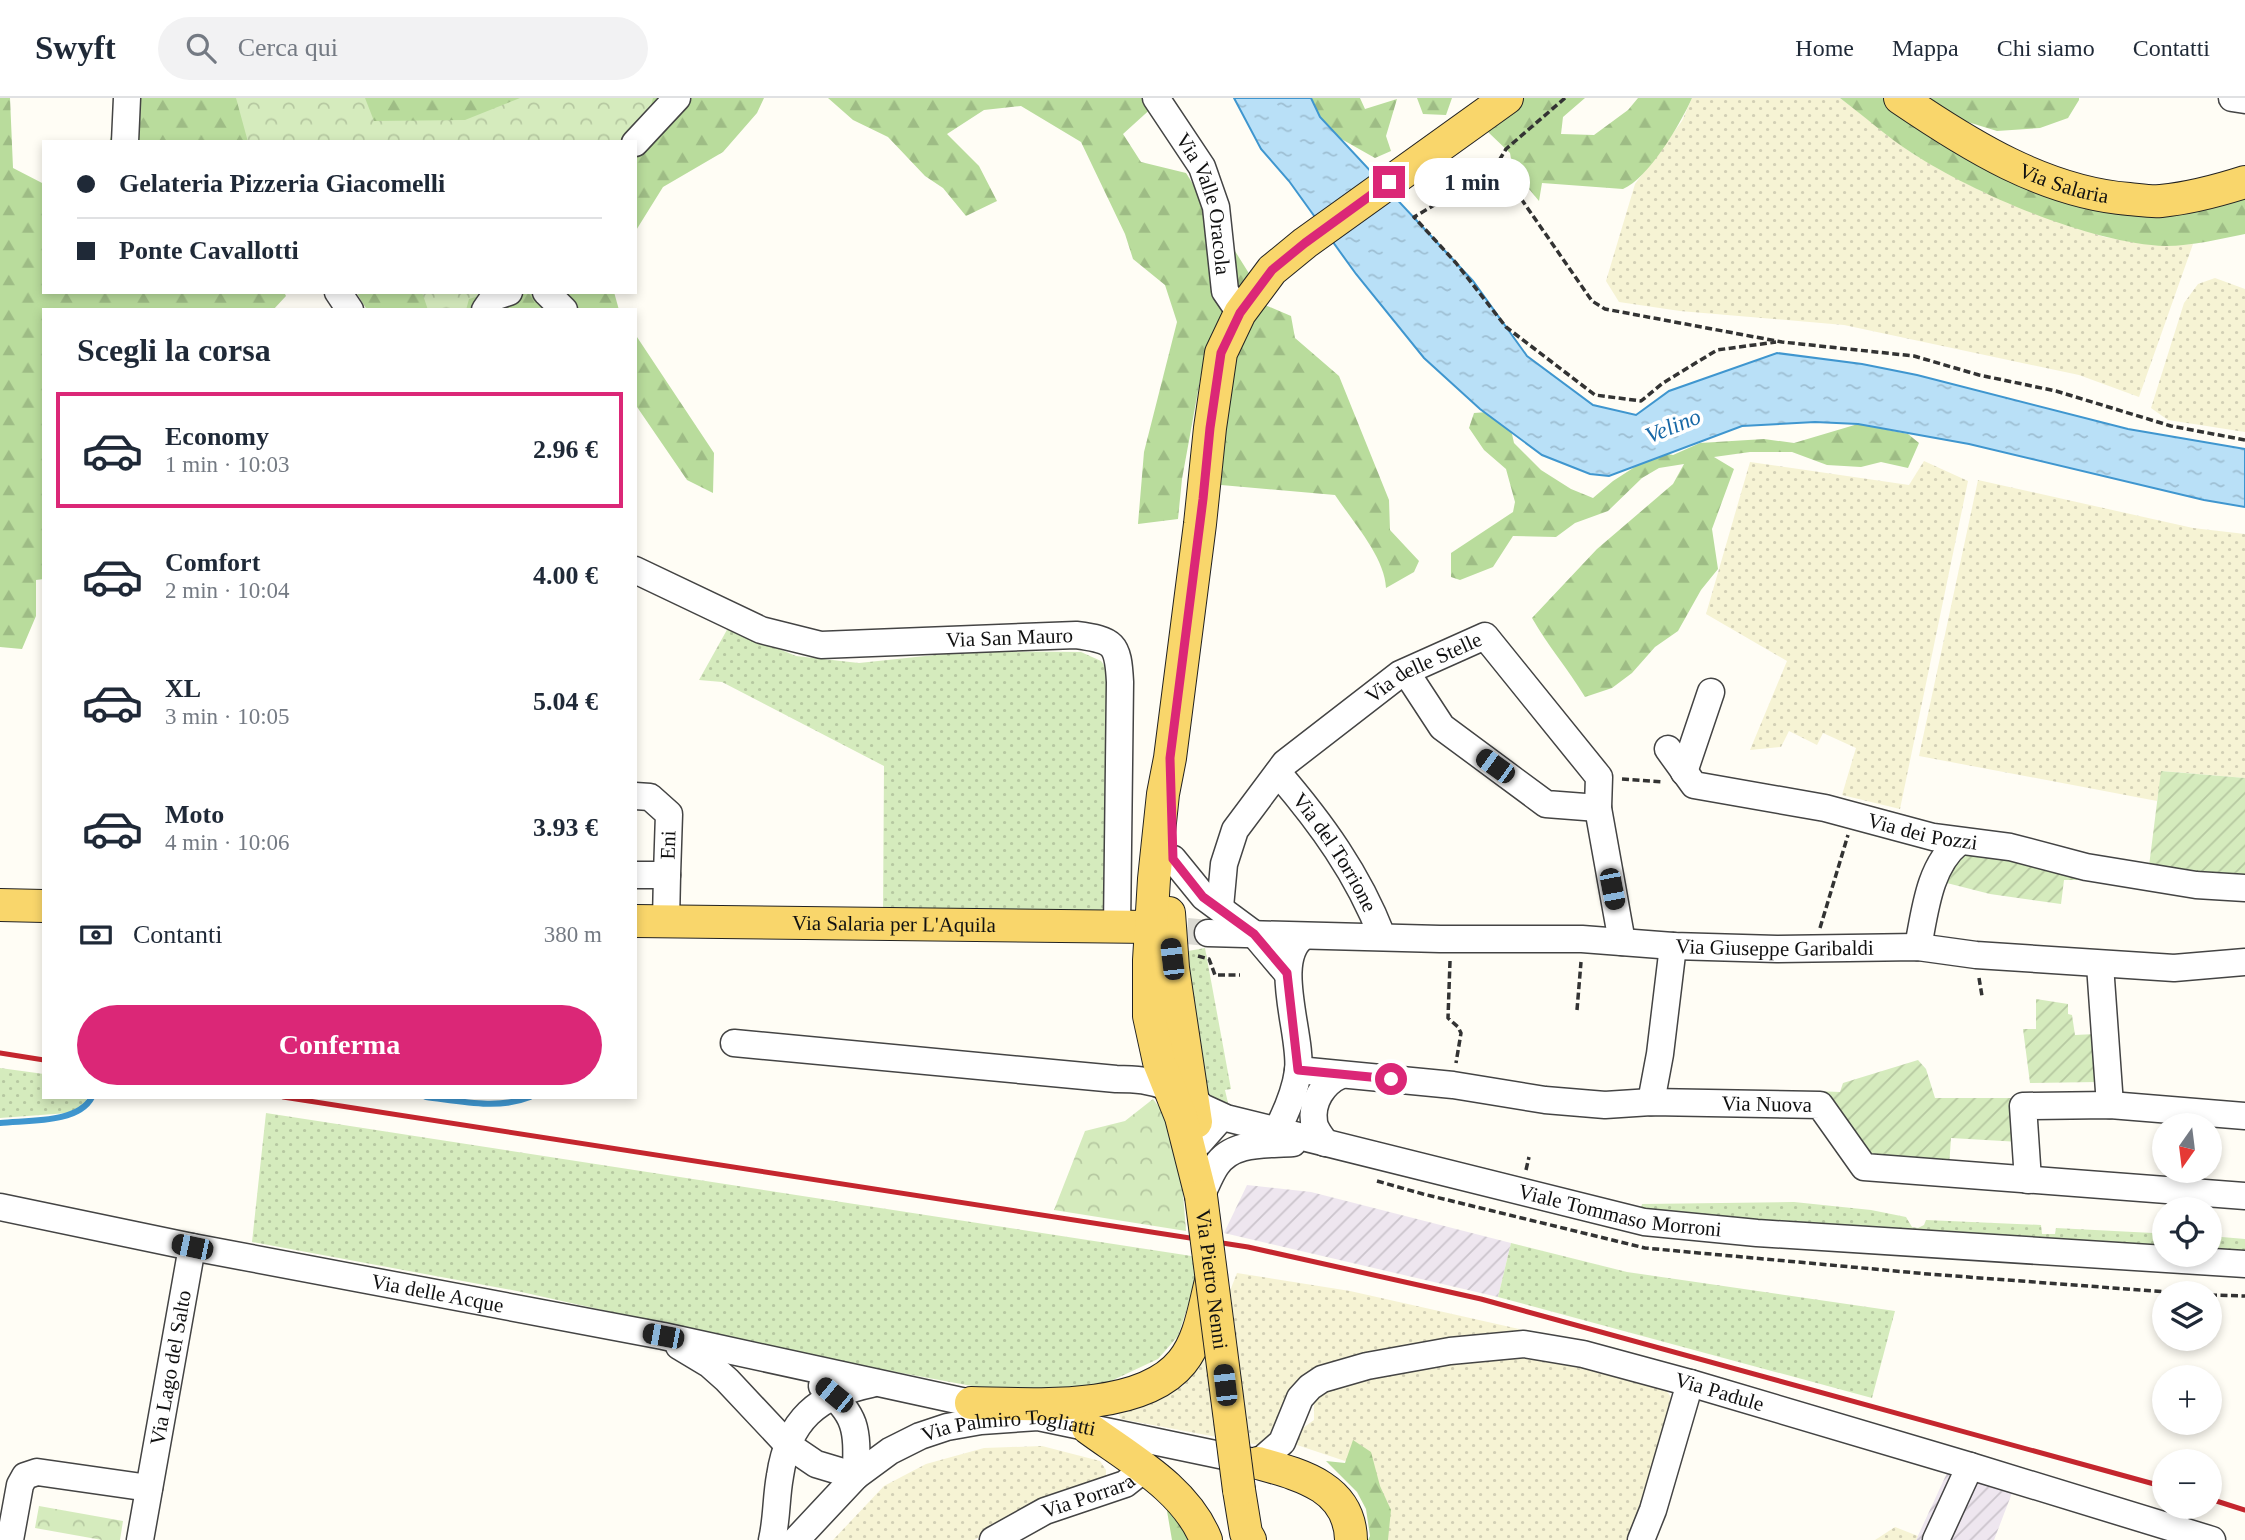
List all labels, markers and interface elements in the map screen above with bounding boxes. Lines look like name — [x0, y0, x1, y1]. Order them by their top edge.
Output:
search box — [158, 17, 648, 80]
icon: search — [182, 29, 220, 67]
text: Swyft — [35, 30, 116, 66]
text: Cerca qui — [238, 33, 338, 62]
text: Home — [1795, 35, 1854, 61]
text: Mappa — [1892, 35, 1959, 61]
text: Chi siamo — [1997, 35, 2095, 61]
text: Contatti — [2133, 35, 2210, 61]
street label: Via Valle Oracola — [1171, 128, 1235, 277]
callout: 1 min — [1414, 158, 1529, 206]
street label: Via Salaria — [2015, 158, 2111, 208]
route end — [1373, 166, 1405, 198]
text: Gelateria Pizzeria Giacomelli — [119, 169, 445, 198]
text: 1 min — [1444, 170, 1500, 195]
text: Ponte Cavallotti — [119, 236, 299, 265]
text: Scegli la corsa — [77, 332, 271, 368]
water label: Velino — [1642, 404, 1704, 448]
icon: car — [81, 419, 144, 482]
text: Economy — [165, 422, 269, 451]
text: 2.96 € — [533, 435, 598, 464]
text: 1 min · 10:03 — [165, 452, 290, 477]
icon: car — [81, 545, 144, 608]
text: Comfort — [165, 548, 260, 577]
text: 4.00 € — [533, 561, 598, 590]
text: 2 min · 10:04 — [165, 578, 290, 603]
street label: Via San Mauro — [945, 623, 1073, 652]
street label: Via delle Stelle — [1361, 627, 1485, 708]
icon: car — [81, 671, 144, 734]
text: XL — [165, 674, 201, 703]
text: 5.04 € — [533, 687, 598, 716]
text: 3 min · 10:05 — [165, 704, 290, 729]
car — [1472, 745, 1519, 787]
street label: Via del Torrione — [1288, 788, 1382, 916]
icon: car — [81, 797, 144, 860]
text: Moto — [165, 800, 224, 829]
street label: Via dei Pozzi — [1865, 808, 1979, 855]
text: 3.93 € — [533, 813, 598, 842]
text: 4 min · 10:06 — [165, 830, 290, 855]
street label: Eni — [655, 830, 681, 860]
car — [1598, 866, 1627, 912]
street label: Via Salaria per L'Aquila — [792, 911, 997, 937]
icon: cash — [77, 916, 115, 954]
text: Contanti — [133, 920, 223, 949]
text: 380 m — [544, 922, 602, 947]
street label: Via Giuseppe Garibaldi — [1675, 934, 1874, 961]
car — [1160, 937, 1185, 981]
button: Conferma — [77, 1005, 602, 1085]
route start — [1375, 1063, 1407, 1095]
street label: Via Nuova — [1721, 1091, 1813, 1117]
north arrow — [2152, 1113, 2222, 1183]
map controls — [2152, 1113, 2222, 1519]
street label: Viale Tommaso Morroni — [1516, 1179, 1723, 1242]
button: locate — [2152, 1197, 2222, 1267]
street label: Via Pietro Nenni — [1191, 1208, 1233, 1351]
car — [170, 1232, 215, 1262]
street label: Via delle Acque — [369, 1269, 506, 1318]
button: layers — [2152, 1281, 2222, 1351]
street label: Via Lago del Salto — [145, 1288, 196, 1447]
car — [641, 1322, 686, 1350]
car — [1213, 1363, 1238, 1407]
button: + — [2152, 1365, 2222, 1435]
street label: Via Padule — [1672, 1367, 1767, 1416]
car — [812, 1374, 857, 1416]
street label: Via Palmiro Togliatti — [918, 1405, 1098, 1447]
button: − — [2152, 1449, 2222, 1519]
street label: Via Porrara — [1039, 1469, 1140, 1523]

